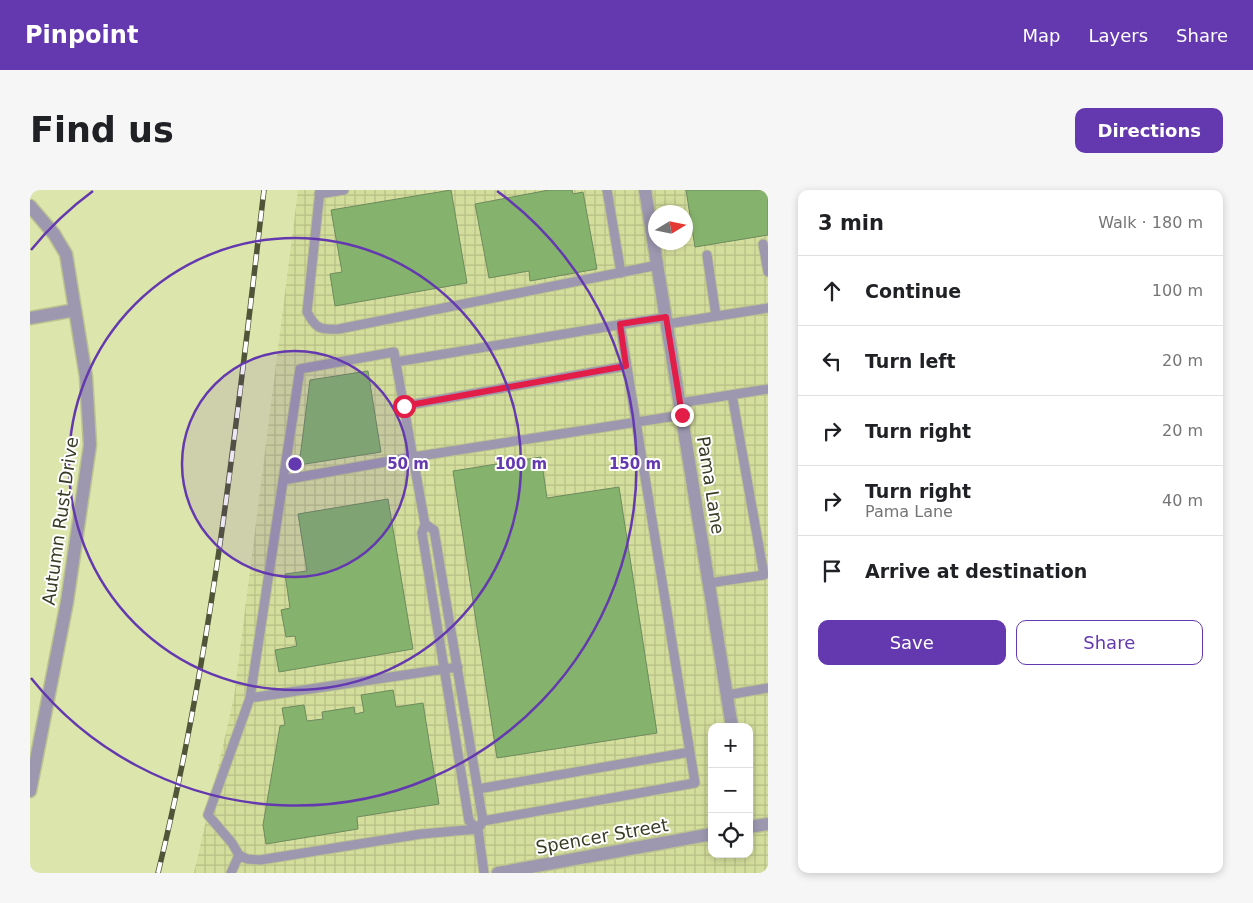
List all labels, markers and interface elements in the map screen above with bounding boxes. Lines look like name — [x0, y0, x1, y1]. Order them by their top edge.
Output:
text: Pinpoint — [25, 21, 138, 49]
text: Map — [1022, 25, 1060, 46]
text: Layers — [1088, 25, 1148, 46]
text: Share — [1176, 25, 1228, 46]
button: Directions — [1075, 108, 1223, 153]
text: Find us — [30, 110, 174, 150]
north arrow — [648, 205, 693, 250]
text: 3 min — [818, 211, 884, 235]
text: Walk · 180 m — [1098, 213, 1203, 232]
icon: ahead — [818, 277, 846, 305]
text: Continue — [865, 280, 961, 302]
text: 100 m — [1152, 281, 1203, 300]
icon: left — [818, 347, 846, 375]
text: Turn left — [865, 350, 956, 372]
text: 20 m — [1162, 351, 1203, 370]
route start — [393, 395, 416, 418]
route end — [671, 404, 694, 427]
icon: right — [818, 417, 846, 445]
text: Turn right — [865, 420, 971, 442]
text: 20 m — [1162, 421, 1203, 440]
street label: Autumn Rust Drive — [38, 435, 82, 607]
street label: Pama Lane — [693, 435, 729, 535]
centre of rings — [286, 455, 304, 473]
text: 50 m — [387, 455, 429, 473]
text: 100 m — [495, 455, 547, 473]
text: 150 m — [609, 455, 661, 473]
text: Turn right — [865, 480, 971, 502]
icon: right — [818, 487, 846, 515]
text: 40 m — [1162, 491, 1203, 510]
text: Pama Lane — [865, 502, 953, 521]
icon: arrive — [818, 557, 846, 585]
text: Arrive at destination — [865, 560, 1087, 582]
button: Save — [818, 620, 1006, 665]
button: Share — [1016, 620, 1203, 665]
map controls — [708, 723, 753, 858]
button: + — [708, 723, 753, 768]
button: − — [708, 768, 753, 813]
button: locate — [708, 813, 753, 858]
street label: Spencer Street — [534, 814, 670, 858]

